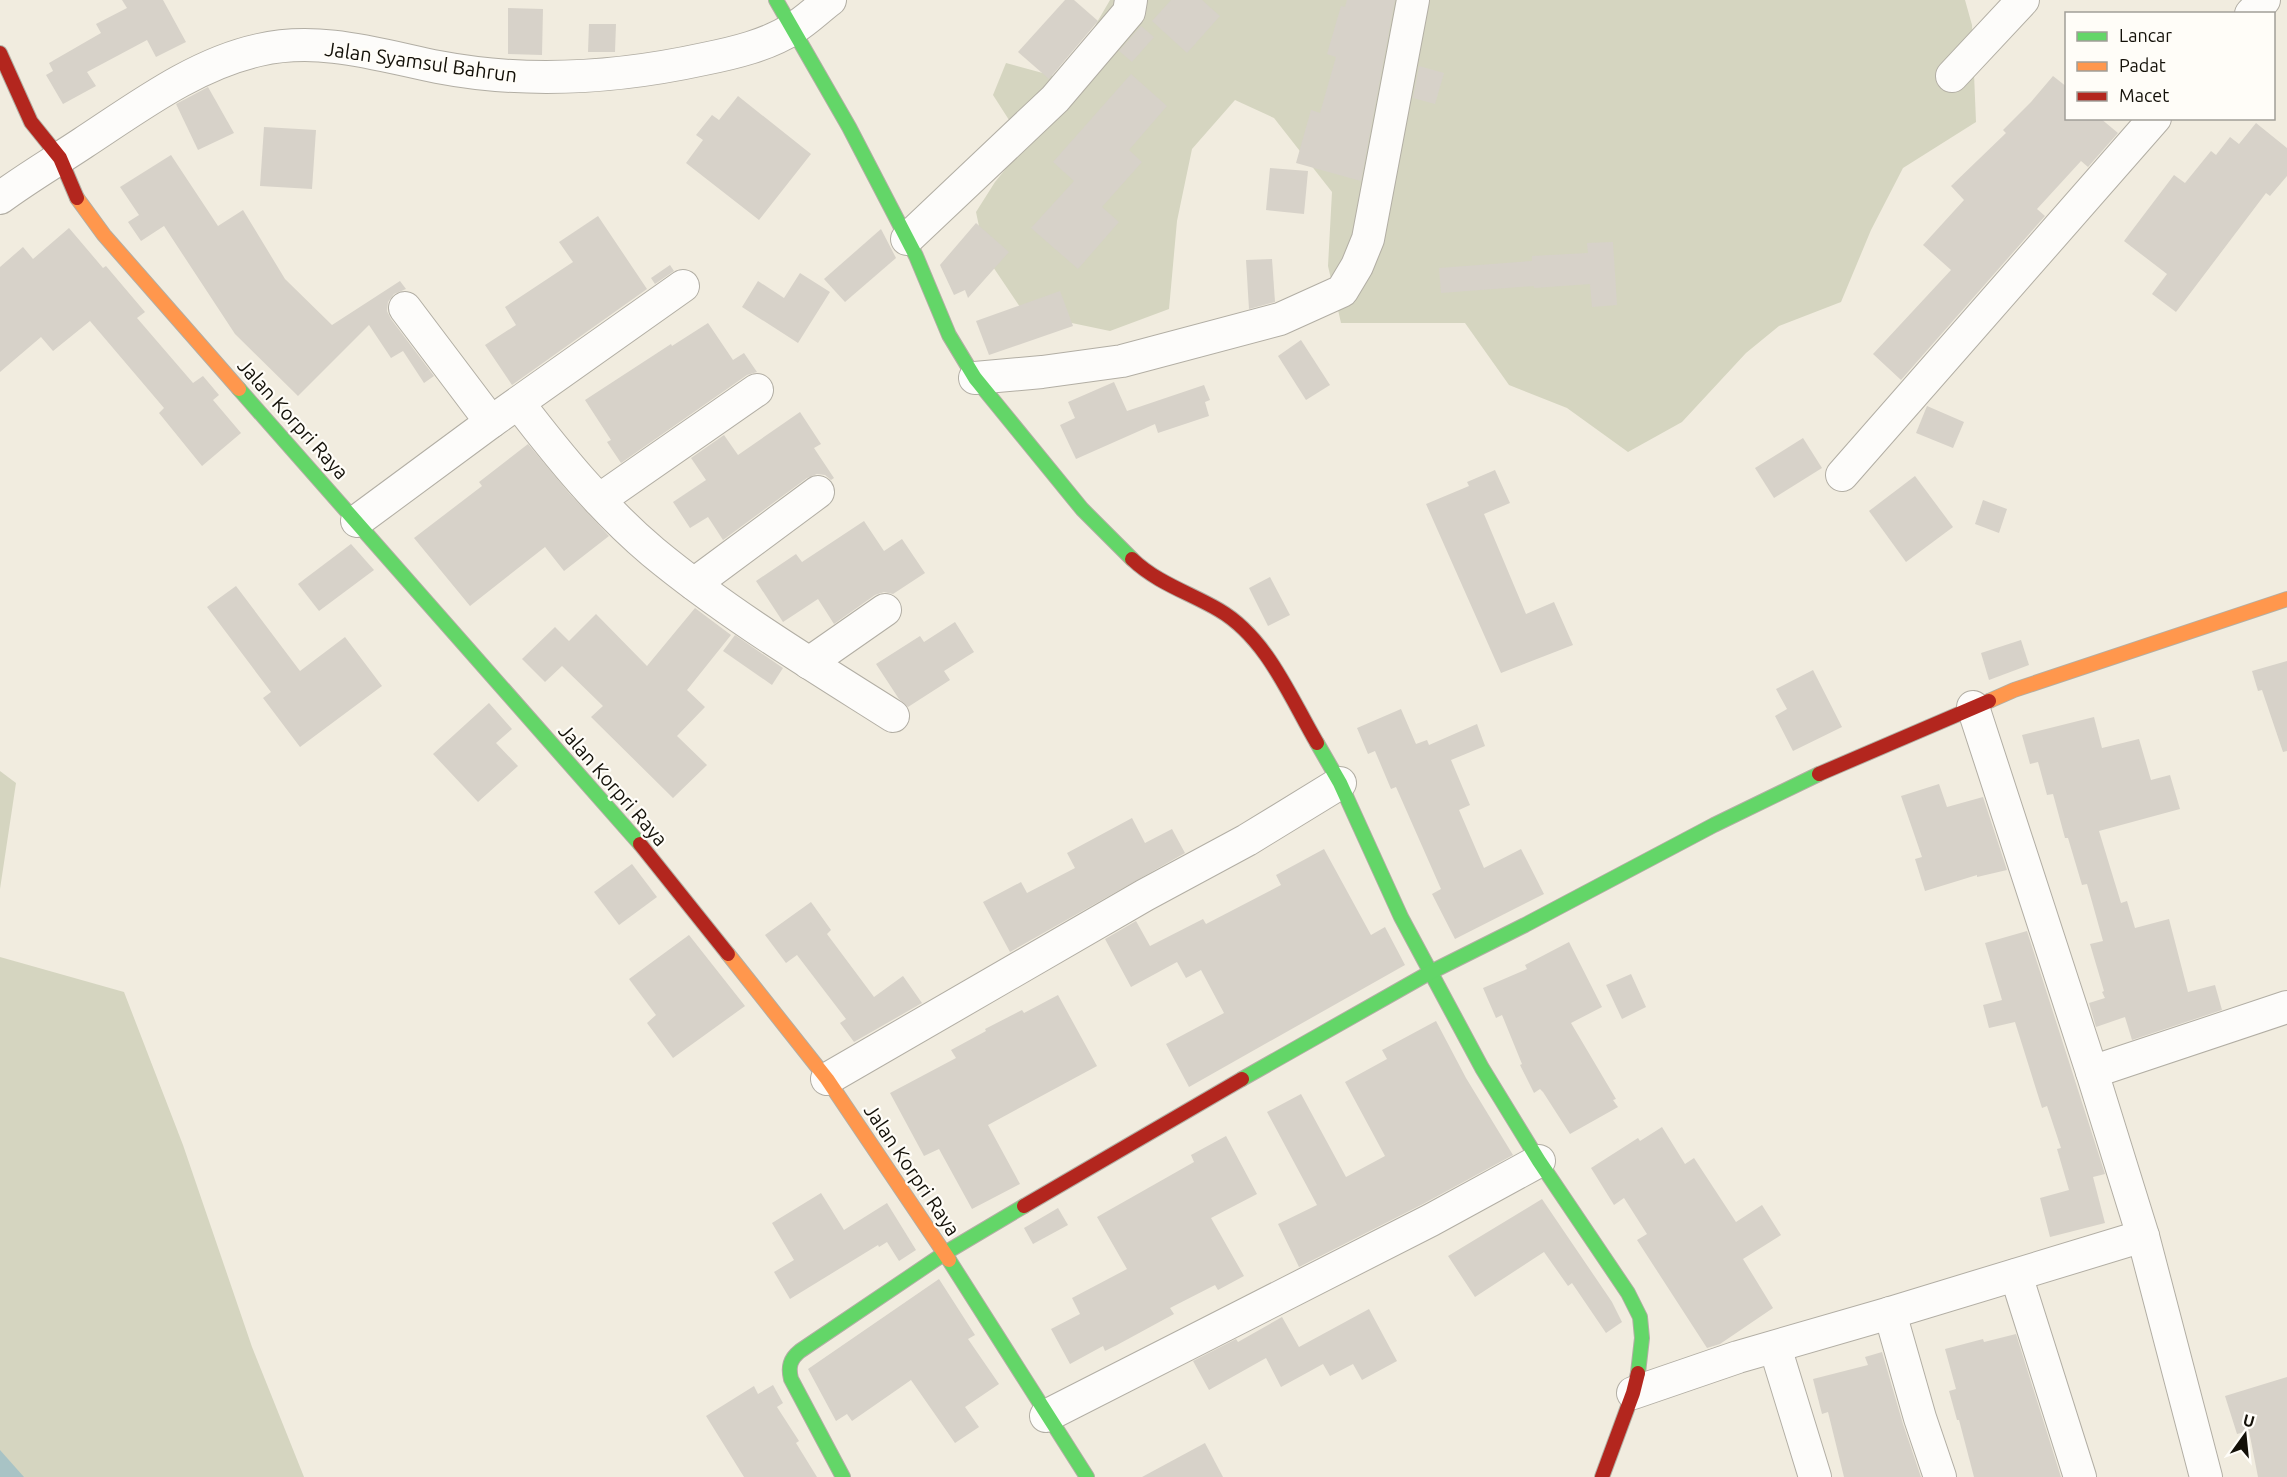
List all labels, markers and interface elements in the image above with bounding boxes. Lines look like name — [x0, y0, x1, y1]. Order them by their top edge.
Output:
legend — [2065, 12, 2275, 120]
text: Lancar — [2119, 25, 2172, 45]
street label: Jalan Syamsul Bahrun — [324, 37, 519, 86]
text: Padat — [2119, 55, 2166, 75]
text: Macet — [2119, 85, 2169, 105]
street label: Jalan Korpri Raya — [233, 354, 354, 484]
street label: Jalan Korpri Raya — [554, 719, 673, 850]
street label: Jalan Korpri Raya — [860, 1099, 965, 1240]
north arrow — [2215, 1405, 2275, 1465]
text: U — [2241, 1410, 2257, 1431]

